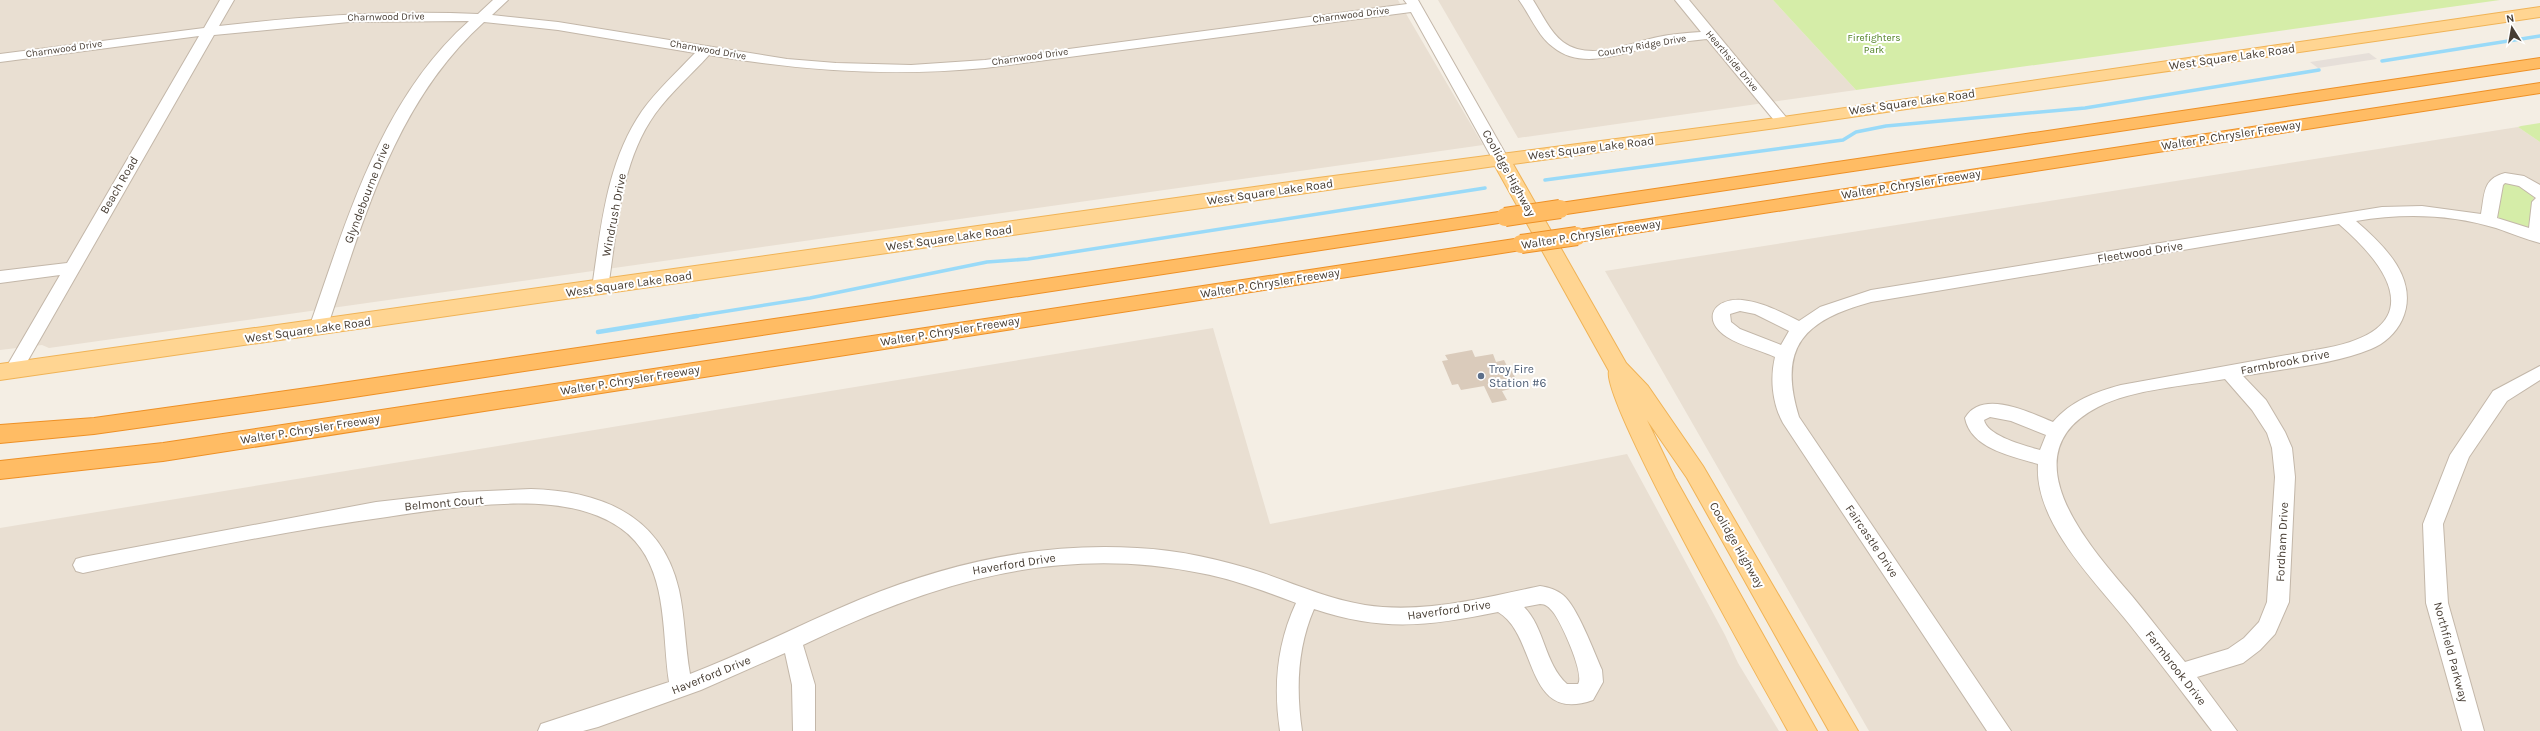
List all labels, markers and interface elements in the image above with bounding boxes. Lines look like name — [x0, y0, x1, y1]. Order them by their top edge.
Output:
street label: Charnwood Drive — [1312, 4, 1390, 26]
north arrow — [2492, 8, 2532, 48]
street label: Charnwood Drive — [347, 10, 425, 24]
text: N — [2505, 12, 2515, 26]
street label: Hearthside Drive — [1703, 28, 1761, 94]
street label: Country Ridge Drive — [1597, 32, 1687, 60]
park label: Firefighters Park — [1848, 32, 1900, 56]
street label: Charnwood Drive — [669, 37, 747, 63]
street label: Charnwood Drive — [25, 38, 103, 60]
street label: West Square Lake Road — [2168, 41, 2296, 73]
street label: Charnwood Drive — [991, 46, 1069, 68]
street label: West Square Lake Road — [1848, 86, 1976, 118]
street label: Walter P. Chrysler Freeway — [2160, 117, 2302, 153]
street label: Coolidge Highway — [1479, 127, 1539, 219]
street label: West Square Lake Road — [1527, 133, 1655, 163]
street label: Glyndebourne Drive — [341, 141, 393, 245]
street label: Beach Road — [97, 154, 141, 216]
street label: Walter P. Chrysler Freeway — [1840, 166, 1982, 202]
street label: Windrush Drive — [599, 172, 629, 258]
street label: West Square Lake Road — [1206, 176, 1334, 208]
street label: Walter P. Chrysler Freeway — [1520, 216, 1662, 252]
street label: West Square Lake Road — [885, 222, 1013, 254]
street label: Fleetwood Drive — [2096, 238, 2184, 266]
street label: Walter P. Chrysler Freeway — [1199, 265, 1341, 301]
street label: West Square Lake Road — [565, 268, 693, 300]
street label: Walter P. Chrysler Freeway — [879, 313, 1021, 349]
street label: West Square Lake Road — [244, 314, 372, 346]
street label: Farmbrook Drive — [2239, 347, 2331, 377]
street label: Walter P. Chrysler Freeway — [559, 362, 701, 398]
place label: Troy Fire Station #6 — [1489, 362, 1547, 390]
marker: Troy Fire Station #6 — [1476, 371, 1486, 381]
street label: Walter P. Chrysler Freeway — [239, 411, 381, 447]
street label: Belmont Court — [404, 493, 485, 513]
street label: Coolidge Highway — [1707, 500, 1767, 591]
street label: Faircastle Drive — [1843, 502, 1901, 580]
street label: Fordham Drive — [2273, 502, 2291, 582]
street label: Haverford Drive — [971, 551, 1057, 577]
street label: Haverford Drive — [1406, 597, 1492, 623]
street label: Northfield Parkway — [2431, 600, 2471, 704]
street label: Farmbrook Drive — [2143, 628, 2209, 708]
street label: Haverford Drive — [669, 653, 753, 697]

